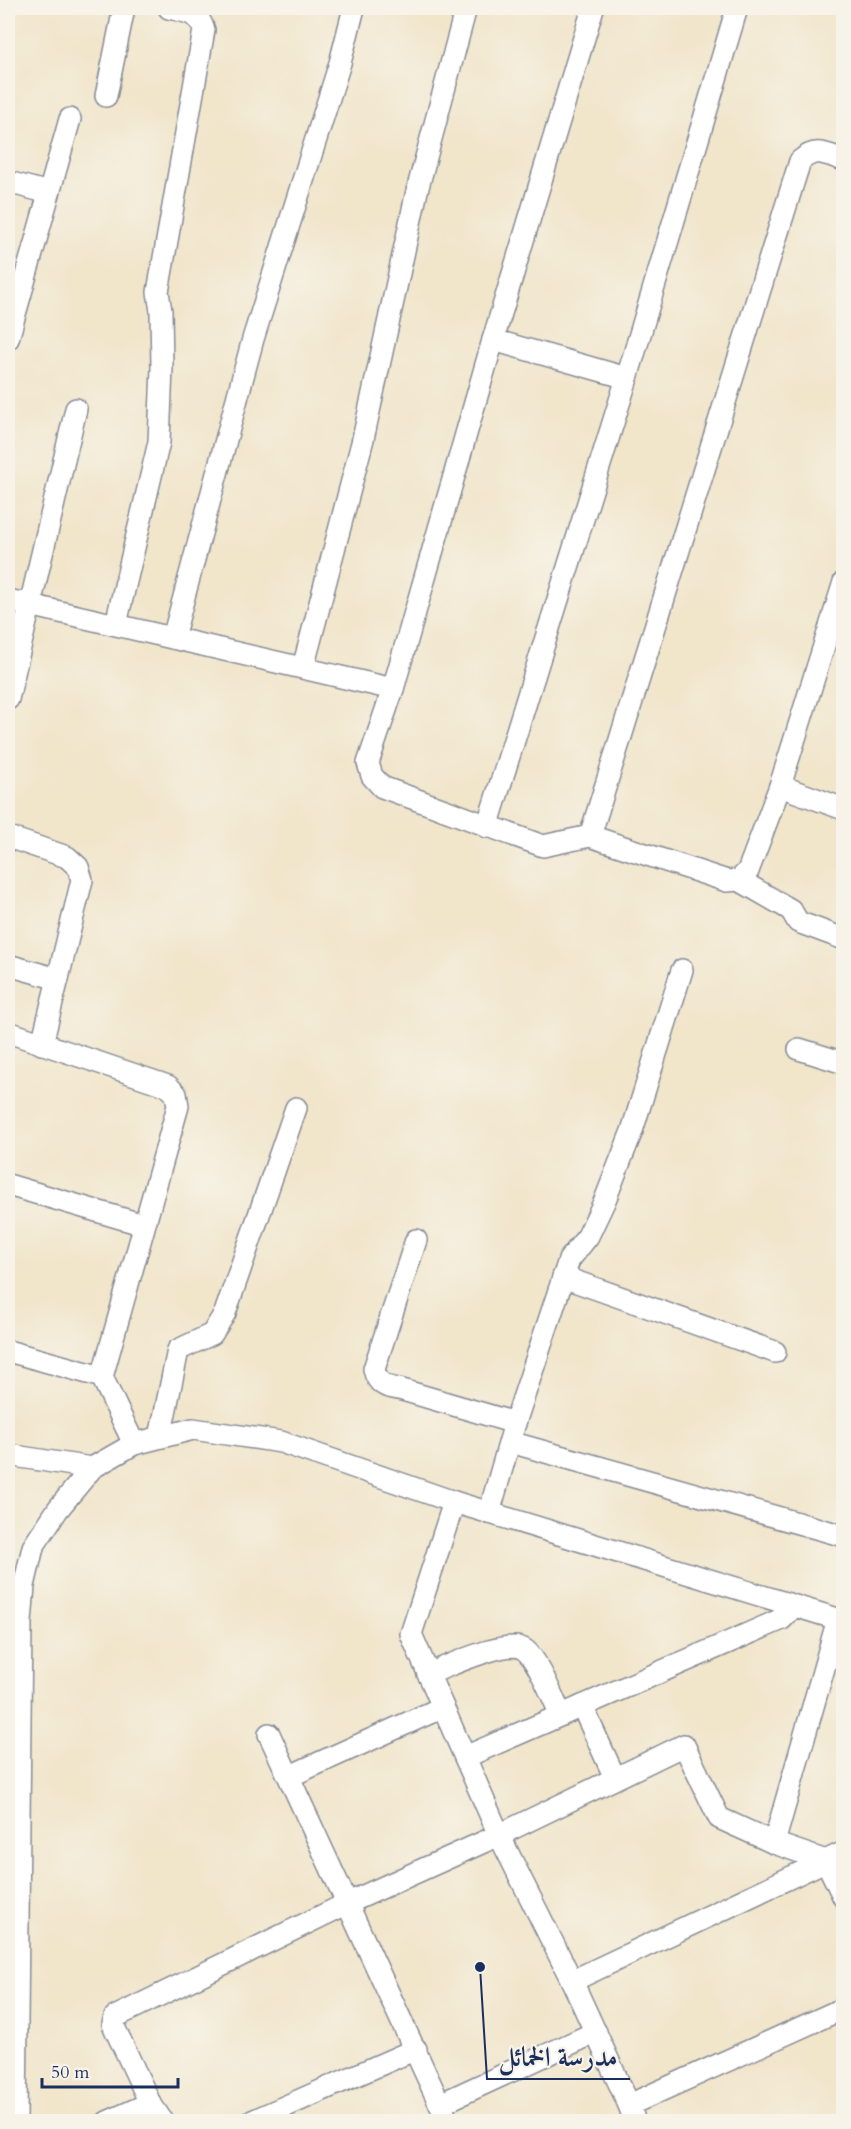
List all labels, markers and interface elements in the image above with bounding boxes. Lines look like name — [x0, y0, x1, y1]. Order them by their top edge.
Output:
callout: مدرسة الخمائل — [487, 2034, 630, 2079]
text: مدرسة الخمائل — [499, 2039, 617, 2076]
scale bar — [42, 2051, 178, 2089]
text: 50 m — [51, 2060, 90, 2085]

